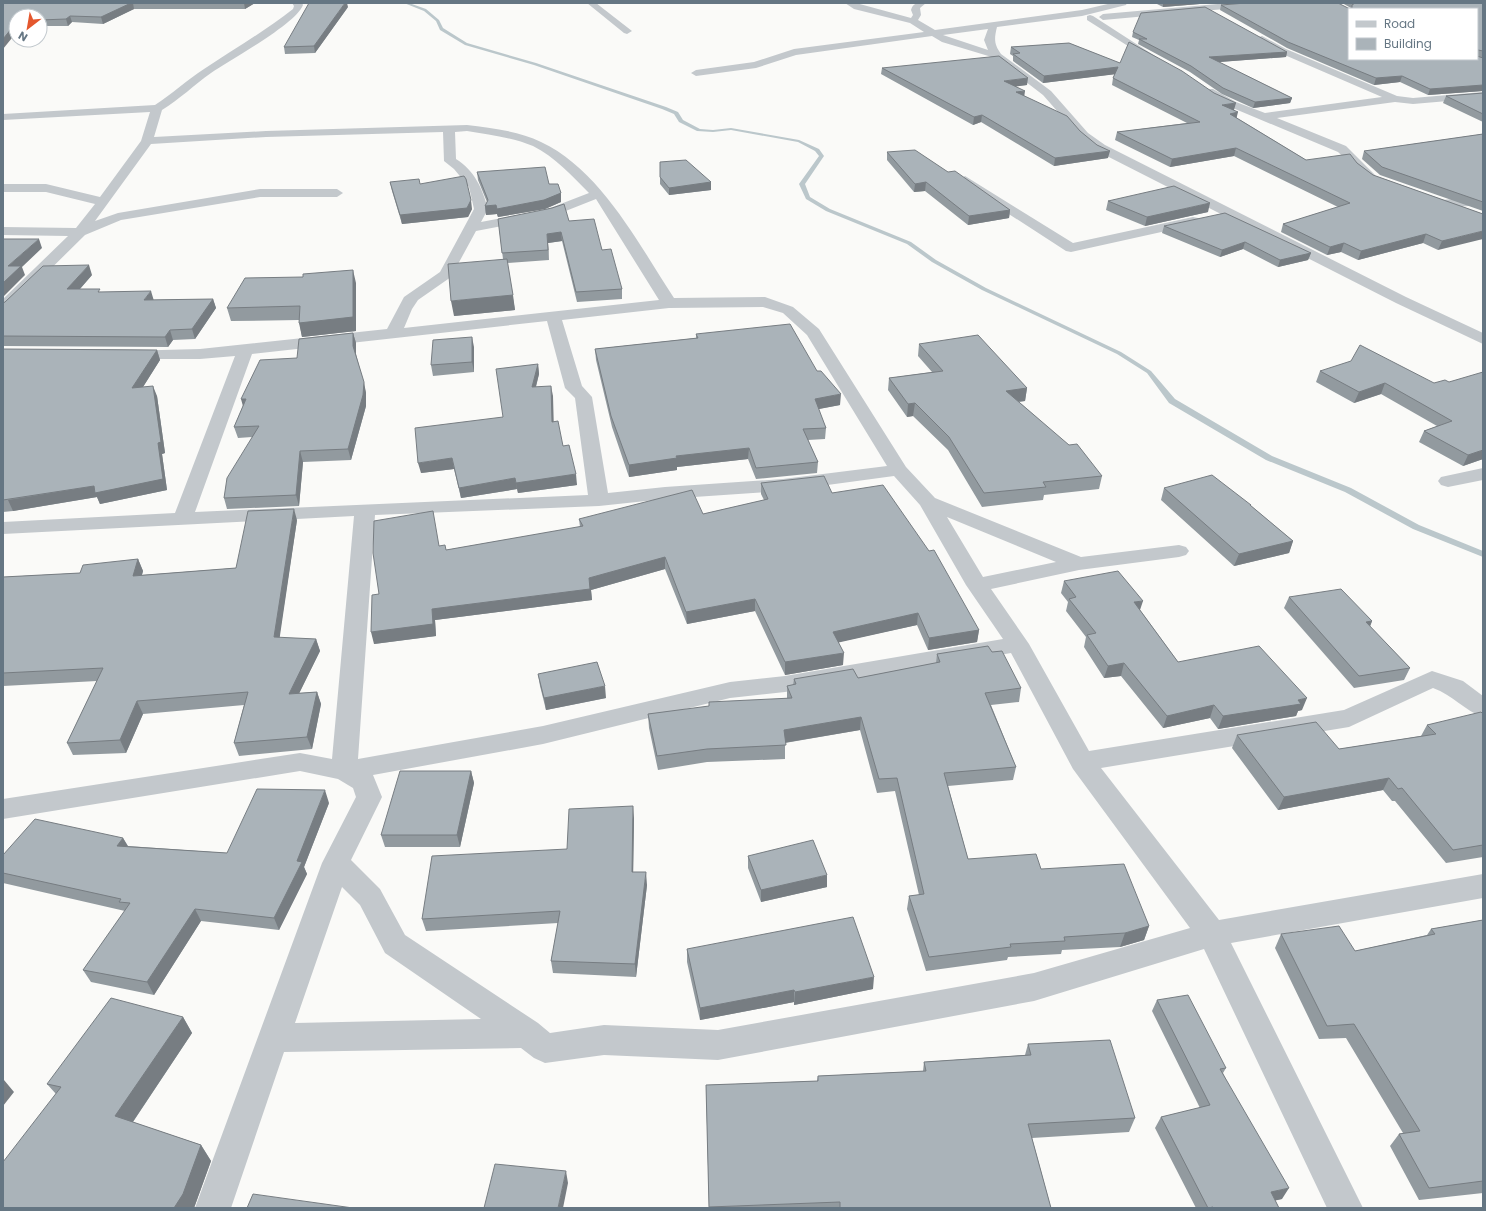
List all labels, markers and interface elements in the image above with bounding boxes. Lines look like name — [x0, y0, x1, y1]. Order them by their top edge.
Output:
north arrow — [8, 8, 48, 48]
legend — [1348, 8, 1478, 60]
text: Road — [1384, 15, 1415, 32]
text: N — [15, 28, 31, 46]
text: Building — [1384, 35, 1432, 52]

